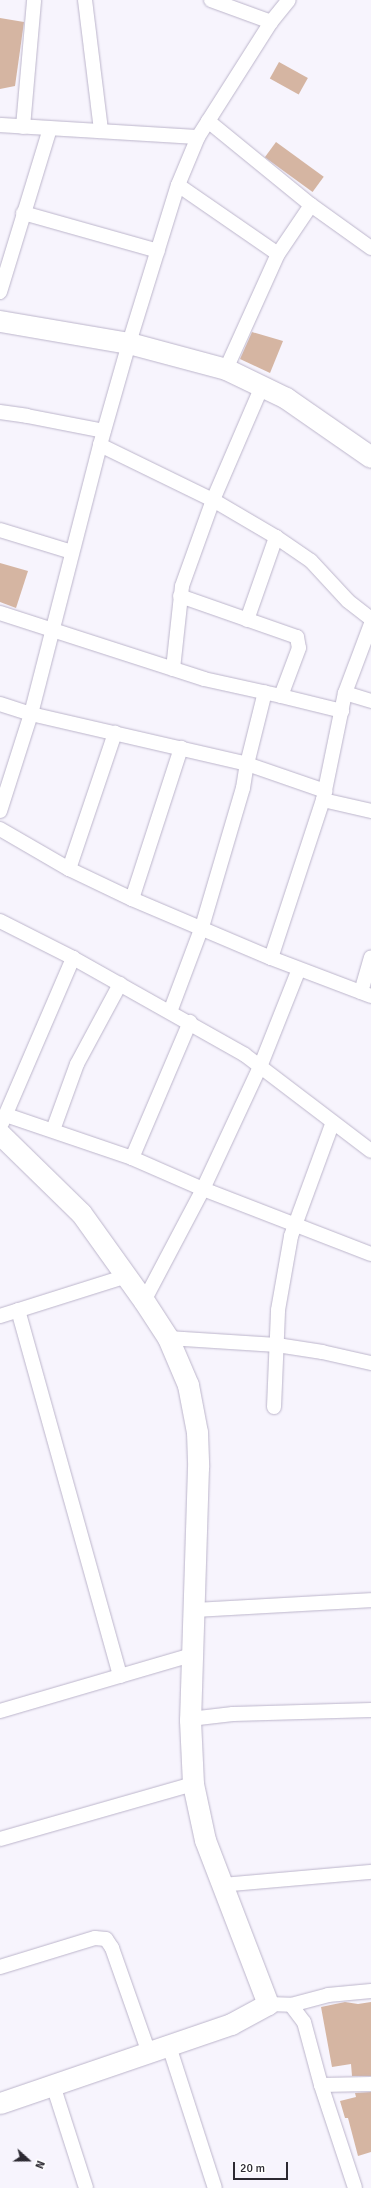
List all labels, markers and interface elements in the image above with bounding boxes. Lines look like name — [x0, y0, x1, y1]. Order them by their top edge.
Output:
north arrow — [8, 2140, 48, 2180]
scale bar — [235, 2154, 290, 2180]
text: N — [32, 2159, 47, 2170]
text: 20 m — [240, 2161, 265, 2176]

